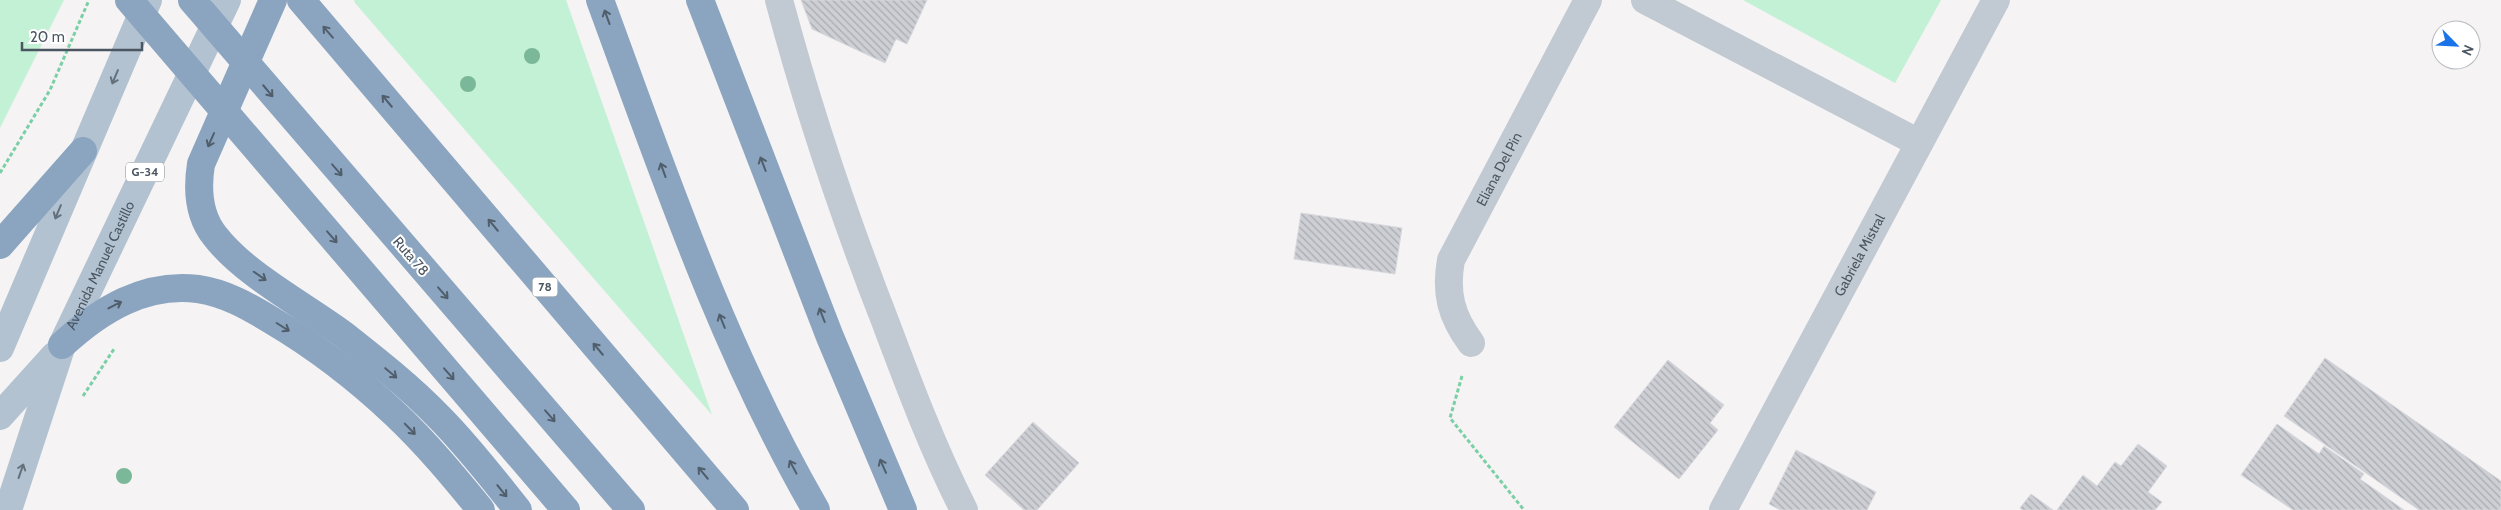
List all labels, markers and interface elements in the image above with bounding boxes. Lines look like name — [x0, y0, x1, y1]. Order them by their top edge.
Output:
one-way arrow — [601, 10, 610, 25]
scale bar — [22, 20, 142, 52]
north arrow — [2431, 20, 2481, 70]
one-way arrow — [322, 25, 333, 38]
text: 20 m — [30, 28, 65, 46]
text: N — [2458, 42, 2478, 58]
one-way arrow — [110, 69, 119, 84]
one-way arrow — [263, 84, 274, 97]
one-way arrow — [382, 95, 393, 108]
street label: Eliana Del Pin — [1472, 129, 1526, 209]
one-way arrow — [206, 132, 215, 147]
one-way arrow — [757, 157, 767, 172]
road number: G-34 — [126, 162, 164, 182]
one-way arrow — [658, 163, 667, 178]
one-way arrow — [331, 164, 343, 177]
street label: Avenida Manuel Castillo — [62, 198, 139, 333]
one-way arrow — [52, 204, 62, 219]
street label: Gabriela Mistral — [1830, 210, 1889, 299]
one-way arrow — [487, 219, 498, 232]
one-way arrow — [327, 230, 338, 243]
street label: Ruta 78 — [389, 233, 433, 279]
one-way arrow — [253, 271, 267, 281]
road number: 78 — [532, 278, 558, 296]
one-way arrow — [438, 287, 449, 300]
one-way arrow — [107, 300, 122, 309]
one-way arrow — [816, 308, 826, 323]
one-way arrow — [716, 314, 726, 329]
one-way arrow — [276, 323, 290, 333]
one-way arrow — [593, 343, 604, 356]
one-way arrow — [384, 367, 397, 379]
one-way arrow — [444, 367, 455, 380]
one-way arrow — [544, 410, 555, 423]
one-way arrow — [404, 423, 416, 435]
one-way arrow — [878, 459, 888, 474]
one-way arrow — [787, 461, 797, 475]
one-way arrow — [17, 464, 26, 479]
one-way arrow — [698, 467, 709, 480]
one-way arrow — [497, 484, 508, 497]

